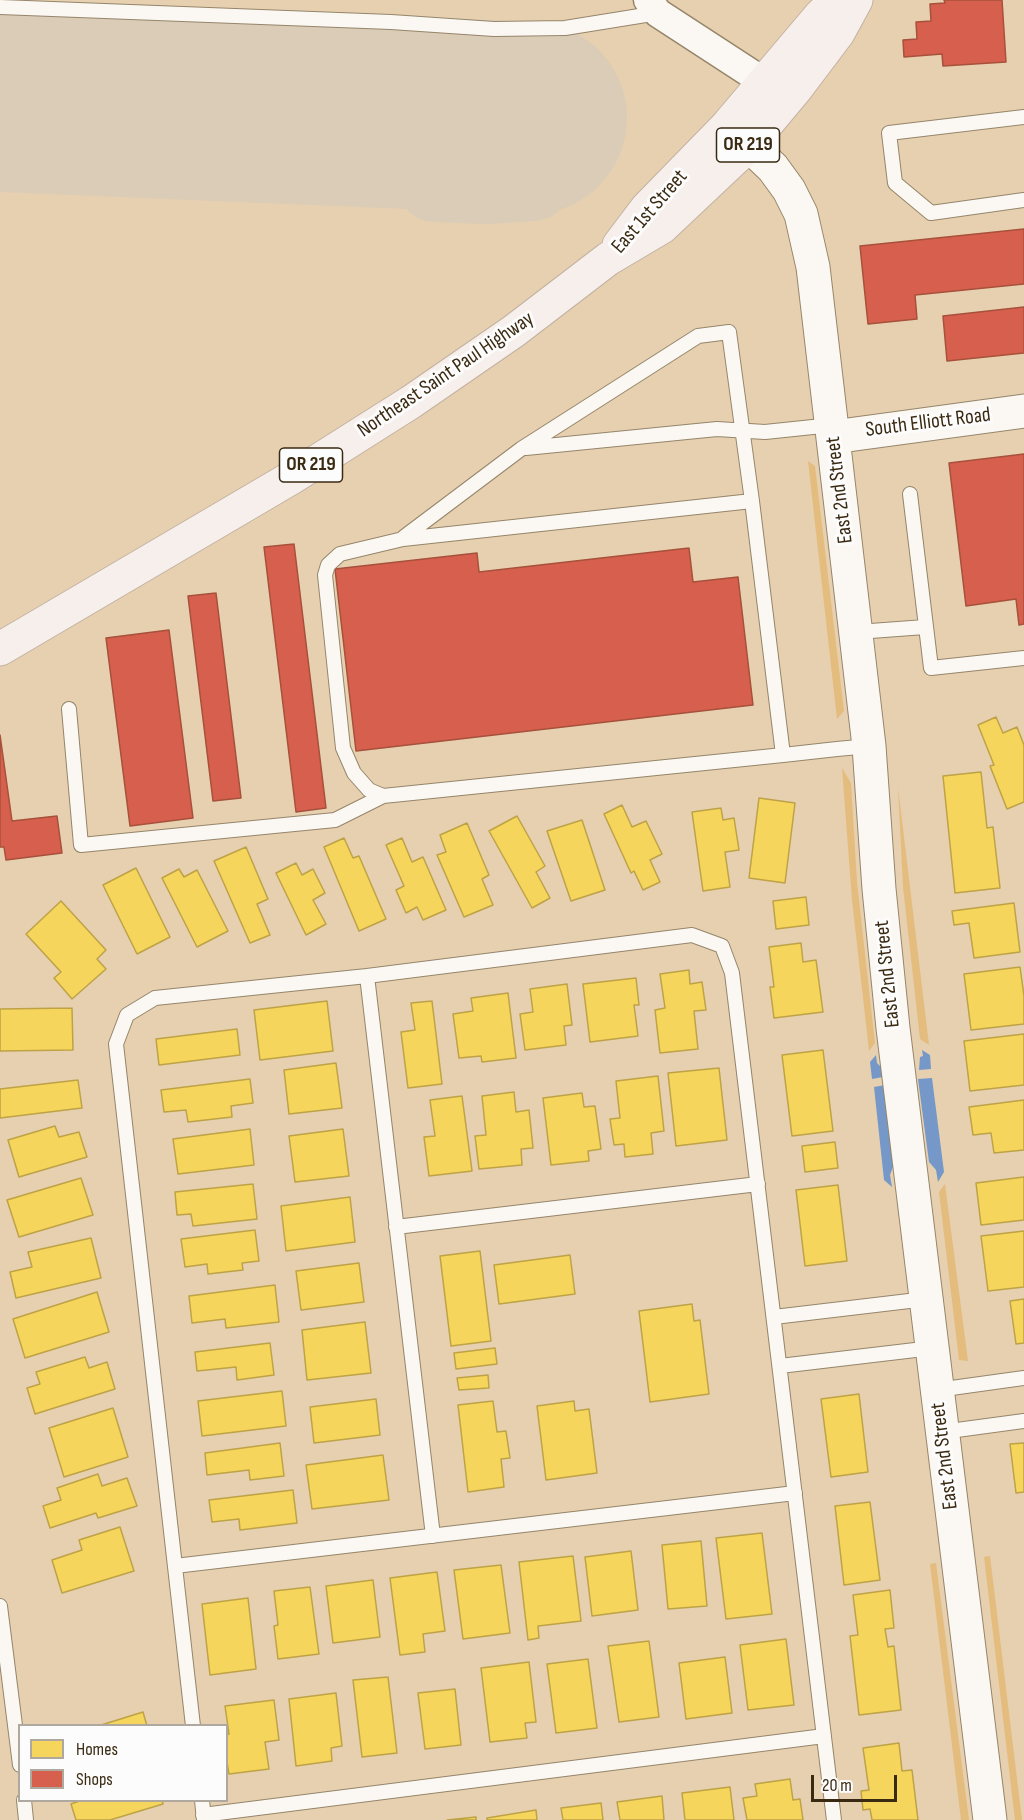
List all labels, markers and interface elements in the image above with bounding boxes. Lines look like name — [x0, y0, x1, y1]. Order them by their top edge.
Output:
road number: OR 219 — [716, 128, 780, 162]
street label: East 1st Street — [607, 165, 693, 259]
street label: Northeast Saint Paul Highway — [353, 307, 539, 443]
street label: South Elliott Road — [864, 403, 992, 443]
street label: East 2nd Street — [821, 435, 859, 545]
road number: OR 219 — [280, 448, 342, 482]
street label: East 2nd Street — [870, 919, 906, 1029]
street label: East 2nd Street — [926, 1401, 964, 1511]
legend — [18, 1724, 228, 1802]
text: Homes — [76, 1739, 118, 1760]
scale bar — [814, 1763, 900, 1801]
text: Shops — [76, 1769, 113, 1790]
text: 20 m — [822, 1775, 852, 1796]

